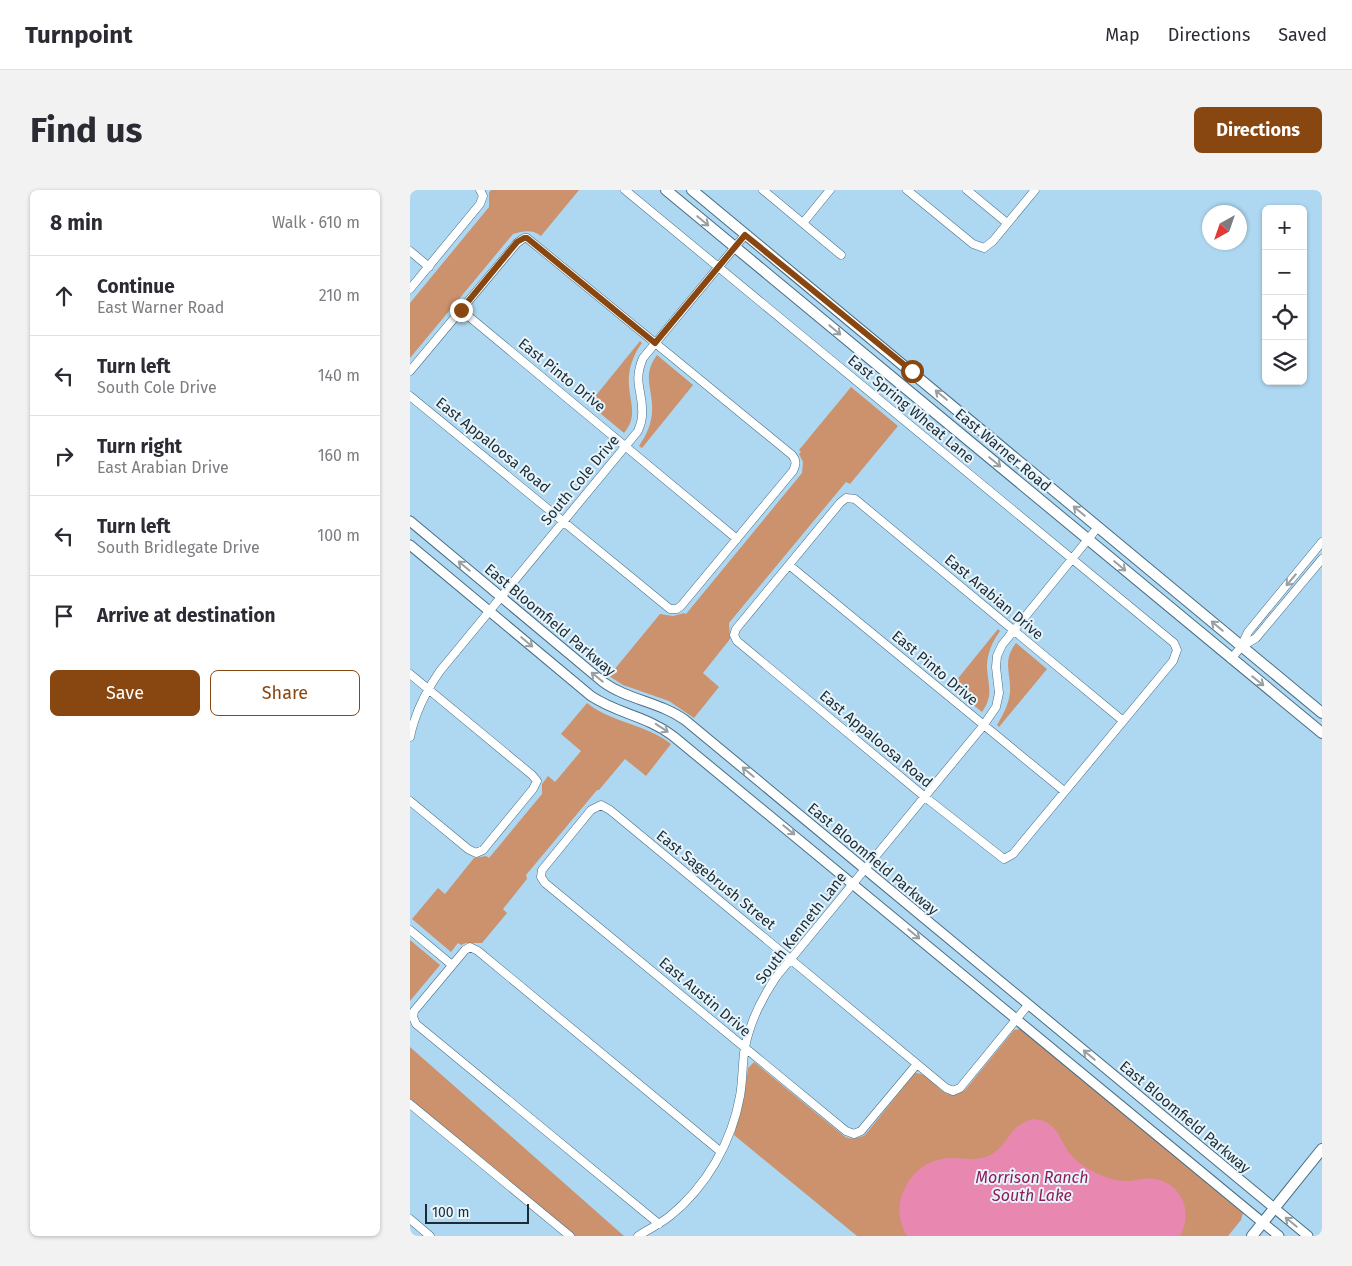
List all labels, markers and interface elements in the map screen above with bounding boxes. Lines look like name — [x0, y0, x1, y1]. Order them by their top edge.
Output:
text: Turnpoint — [25, 21, 132, 49]
text: Map — [1105, 24, 1140, 46]
text: Directions — [1168, 24, 1250, 46]
text: Saved — [1278, 24, 1327, 46]
button: Directions — [1194, 107, 1322, 153]
text: Find us — [30, 109, 142, 151]
north arrow — [1202, 205, 1247, 250]
map controls — [1262, 205, 1307, 385]
button: + — [1262, 205, 1307, 250]
text: 8 min — [50, 210, 103, 236]
text: Walk · 610 m — [272, 213, 360, 232]
one-way arrow — [697, 216, 710, 227]
button: − — [1262, 250, 1307, 295]
text: Continue — [97, 275, 175, 298]
icon: ahead — [50, 282, 78, 310]
text: 210 m — [319, 286, 360, 305]
button: locate — [1262, 295, 1307, 340]
text: East Warner Road — [97, 298, 224, 317]
route end — [450, 299, 473, 322]
one-way arrow — [828, 325, 841, 336]
street label: East Pinto Drive — [515, 334, 609, 416]
button: layers — [1262, 340, 1307, 385]
street label: East Spring Wheat Lane — [844, 351, 978, 467]
text: Turn left — [97, 355, 171, 378]
route start — [901, 360, 924, 383]
icon: left — [50, 362, 78, 390]
text: 140 m — [318, 366, 360, 385]
text: South Cole Drive — [97, 378, 217, 397]
one-way arrow — [934, 390, 947, 401]
street label: East Appaloosa Road — [432, 393, 554, 497]
street label: East Warner Road — [951, 405, 1055, 495]
street label: South Cole Drive — [537, 431, 623, 529]
text: Turn right — [97, 435, 182, 458]
icon: right — [50, 442, 78, 470]
text: 160 m — [318, 446, 360, 465]
one-way arrow — [988, 457, 1001, 468]
text: East Arabian Drive — [97, 458, 229, 477]
one-way arrow — [1072, 505, 1085, 516]
text: Turn left — [97, 515, 171, 538]
icon: left — [50, 522, 78, 550]
text: 100 m — [317, 526, 360, 545]
text: South Bridlegate Drive — [97, 538, 260, 557]
street label: East Arabian Drive — [941, 550, 1047, 644]
street label: East Bloomfield Parkway — [481, 560, 620, 680]
one-way arrow — [1113, 560, 1126, 571]
one-way arrow — [458, 561, 471, 572]
one-way arrow — [1285, 573, 1297, 586]
icon: arrive — [50, 602, 78, 630]
text: Arrive at destination — [97, 604, 276, 627]
one-way arrow — [1210, 621, 1223, 632]
street label: East Pinto Drive — [888, 627, 982, 709]
one-way arrow — [520, 636, 533, 647]
button: Save — [50, 670, 200, 716]
button: Share — [210, 670, 360, 716]
one-way arrow — [591, 672, 604, 683]
one-way arrow — [1252, 675, 1265, 686]
street label: East Appaloosa Road — [816, 686, 936, 792]
one-way arrow — [655, 723, 669, 733]
one-way arrow — [741, 767, 754, 778]
street label: East Bloomfield Parkway — [804, 799, 943, 919]
one-way arrow — [782, 825, 795, 836]
street label: East Sagebrush Street — [653, 826, 780, 934]
street label: South Kenneth Lane — [752, 868, 850, 988]
one-way arrow — [907, 928, 920, 940]
street label: East Austin Drive — [655, 953, 755, 1041]
one-way arrow — [1082, 1049, 1095, 1060]
street label: East Bloomfield Parkway — [1116, 1057, 1255, 1177]
water label: Morrison Ranch South Lake — [976, 1168, 1088, 1205]
scale bar — [425, 1201, 529, 1224]
text: 100 m — [432, 1204, 469, 1221]
one-way arrow — [1285, 1217, 1298, 1228]

